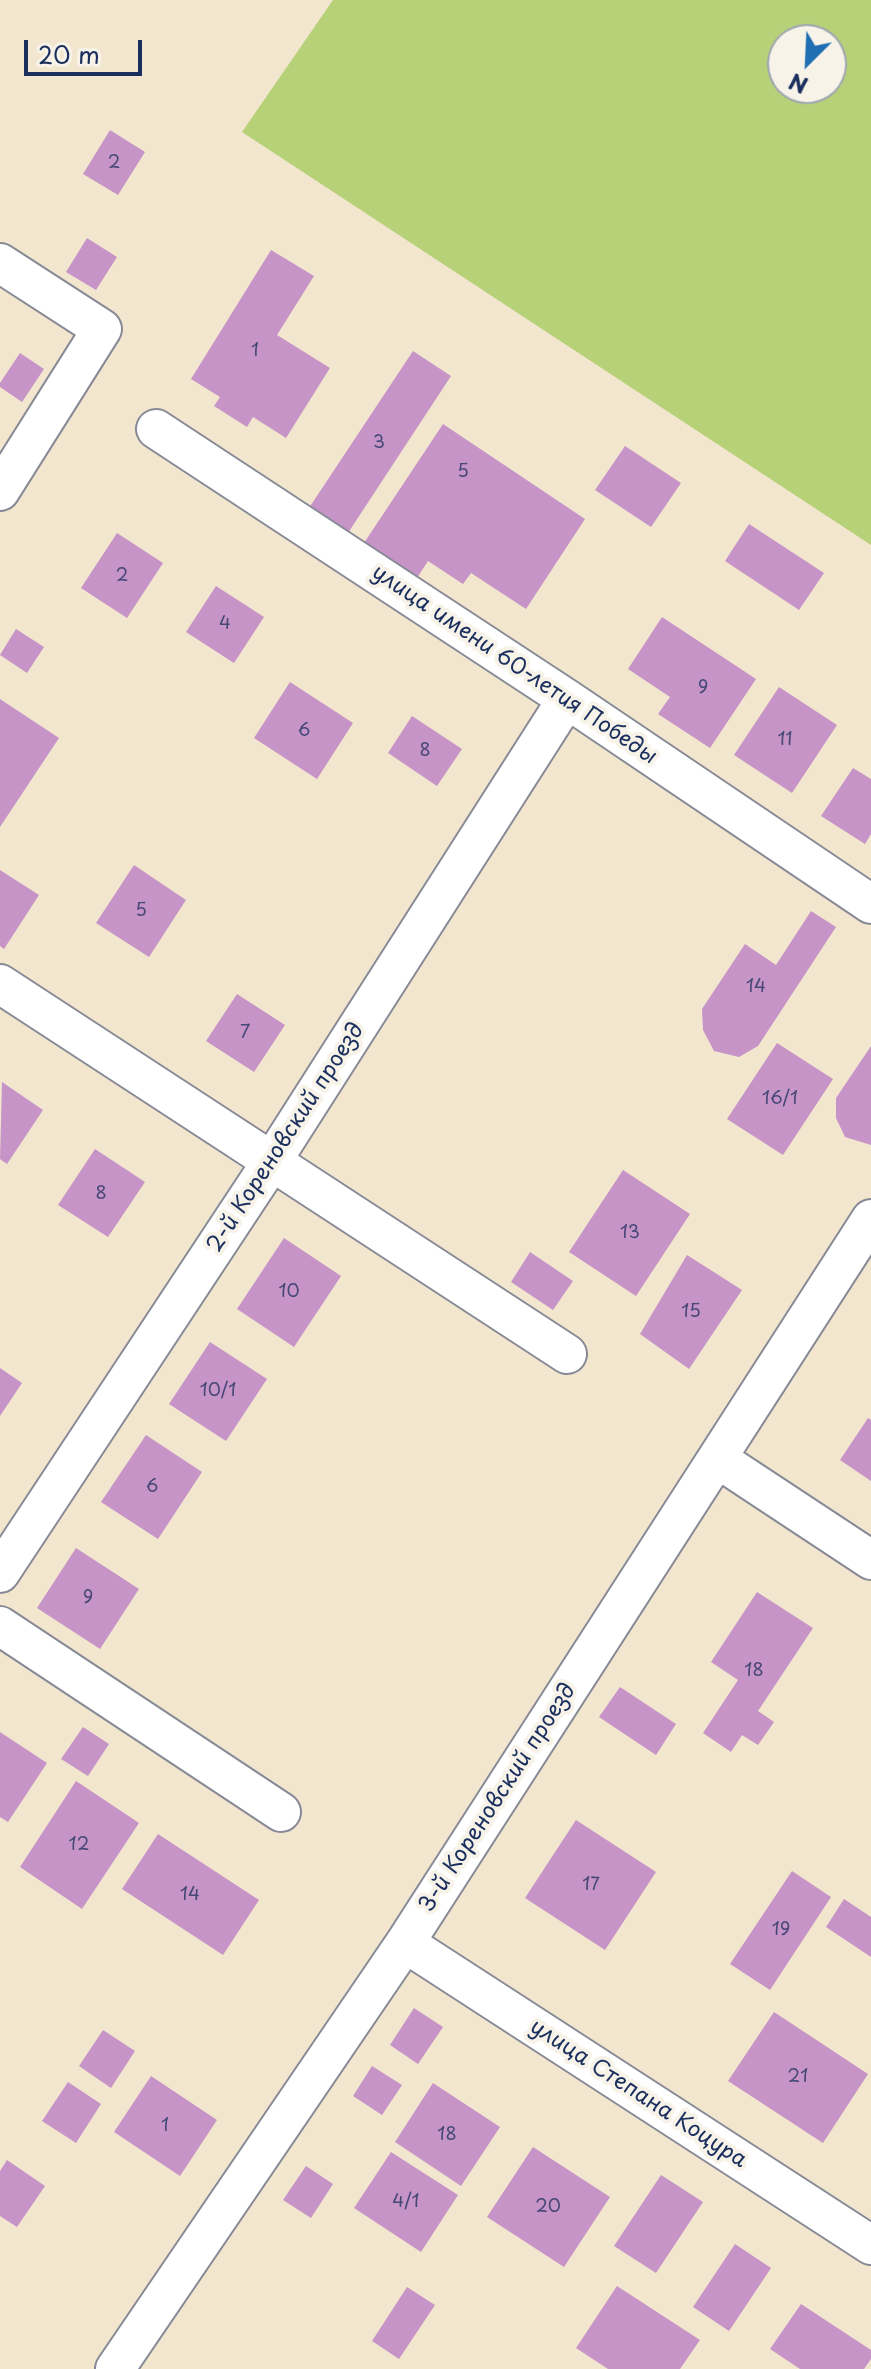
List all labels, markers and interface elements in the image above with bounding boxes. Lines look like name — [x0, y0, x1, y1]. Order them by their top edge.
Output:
scale bar — [28, 24, 146, 74]
north arrow — [767, 24, 847, 104]
text: 20 m — [38, 36, 100, 72]
text: N — [783, 66, 813, 103]
house number: 2 — [108, 152, 120, 174]
house number: 1 — [251, 340, 259, 362]
house number: 3 — [373, 432, 385, 454]
house number: 5 — [457, 461, 469, 483]
street label: улица имени 60-летия Победы — [366, 559, 662, 771]
house number: 2 — [116, 565, 128, 587]
house number: 4 — [219, 613, 231, 635]
house number: 9 — [698, 677, 708, 699]
house number: 6 — [298, 720, 310, 742]
house number: 11 — [777, 729, 793, 751]
house number: 8 — [419, 740, 431, 762]
house number: 5 — [135, 900, 147, 922]
house number: 14 — [746, 976, 766, 998]
street label: 2-й Кореновский проезд — [202, 1018, 370, 1258]
house number: 7 — [240, 1022, 250, 1044]
house number: 16/1 — [762, 1088, 798, 1110]
house number: 8 — [95, 1183, 107, 1205]
house number: 13 — [620, 1222, 640, 1244]
house number: 10 — [278, 1281, 300, 1303]
house number: 15 — [681, 1301, 701, 1323]
house number: 10/1 — [200, 1380, 236, 1402]
house number: 6 — [146, 1476, 158, 1498]
house number: 9 — [83, 1587, 93, 1609]
house number: 18 — [744, 1660, 764, 1682]
street label: 3-й Кореновский проезд — [414, 1679, 582, 1917]
house number: 12 — [69, 1834, 89, 1856]
house number: 17 — [582, 1874, 600, 1896]
house number: 14 — [180, 1884, 200, 1906]
house number: 19 — [772, 1919, 790, 1941]
street label: улица Степана Коцура — [525, 2014, 751, 2174]
house number: 21 — [788, 2066, 808, 2088]
house number: 1 — [161, 2115, 169, 2137]
house number: 18 — [437, 2124, 457, 2146]
house number: 4/1 — [392, 2191, 420, 2213]
house number: 20 — [535, 2196, 561, 2218]

